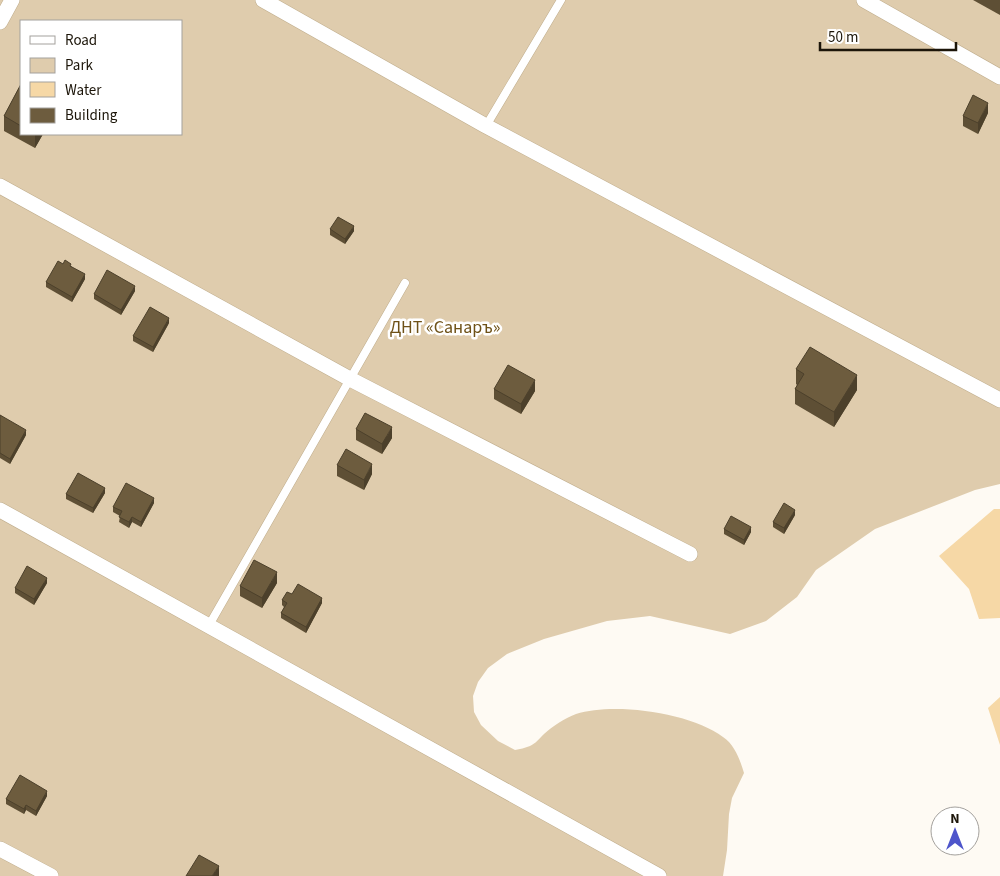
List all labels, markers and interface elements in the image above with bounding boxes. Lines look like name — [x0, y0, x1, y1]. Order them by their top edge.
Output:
legend — [20, 20, 182, 135]
scale bar — [820, 20, 956, 52]
text: 50 m — [828, 27, 858, 48]
text: Road — [65, 30, 97, 51]
text: Park — [65, 55, 94, 76]
text: Water — [65, 80, 102, 101]
text: Building — [65, 105, 118, 126]
park label: ДНТ «Санаръ» — [390, 315, 500, 340]
north arrow — [930, 806, 980, 856]
text: N — [950, 809, 960, 829]

